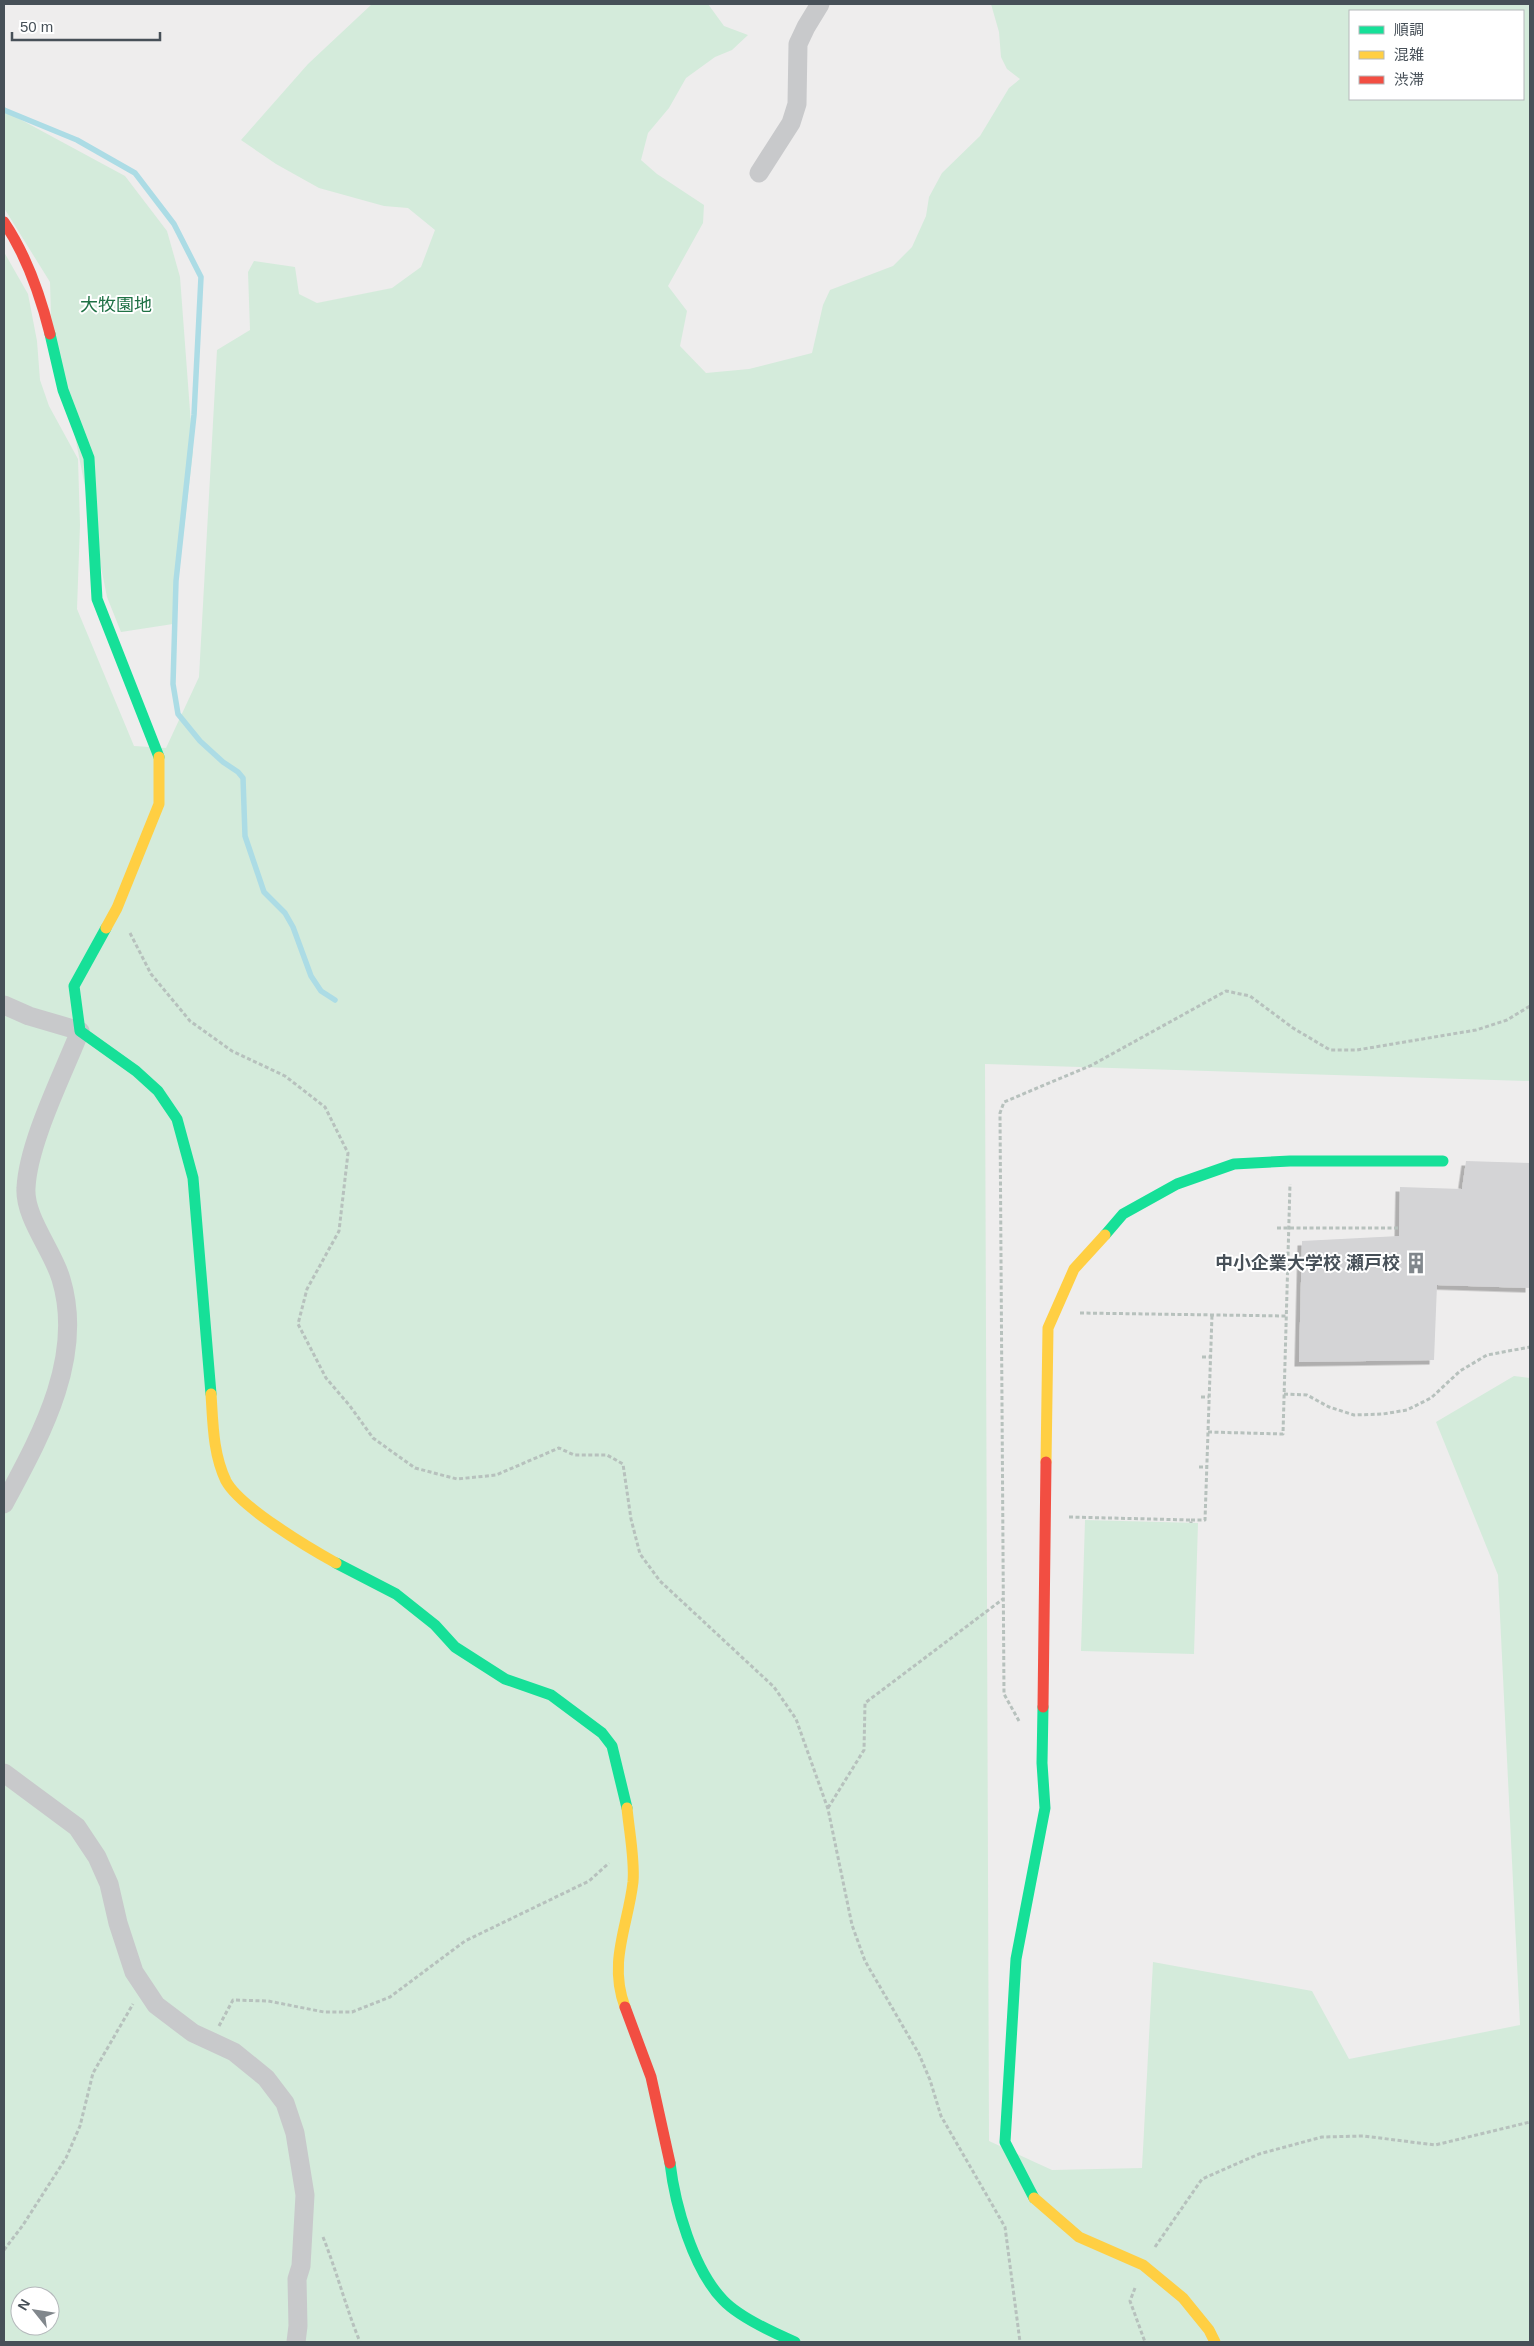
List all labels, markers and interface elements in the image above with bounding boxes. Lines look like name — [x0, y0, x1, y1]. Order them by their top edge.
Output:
scale bar — [12, 10, 160, 42]
legend — [1349, 10, 1524, 100]
text: 50 m — [20, 18, 53, 35]
text: 順調 — [1394, 21, 1424, 38]
text: 混雑 — [1394, 46, 1424, 63]
text: 渋滞 — [1394, 71, 1424, 88]
park label: 大牧園地 — [80, 295, 152, 315]
building icon: 中小企業大学校 瀬戸校 — [1403, 1250, 1429, 1276]
place label: 中小企業大学校 瀬戸校 — [1215, 1253, 1400, 1273]
north arrow — [10, 2286, 60, 2336]
text: N — [14, 2296, 33, 2313]

